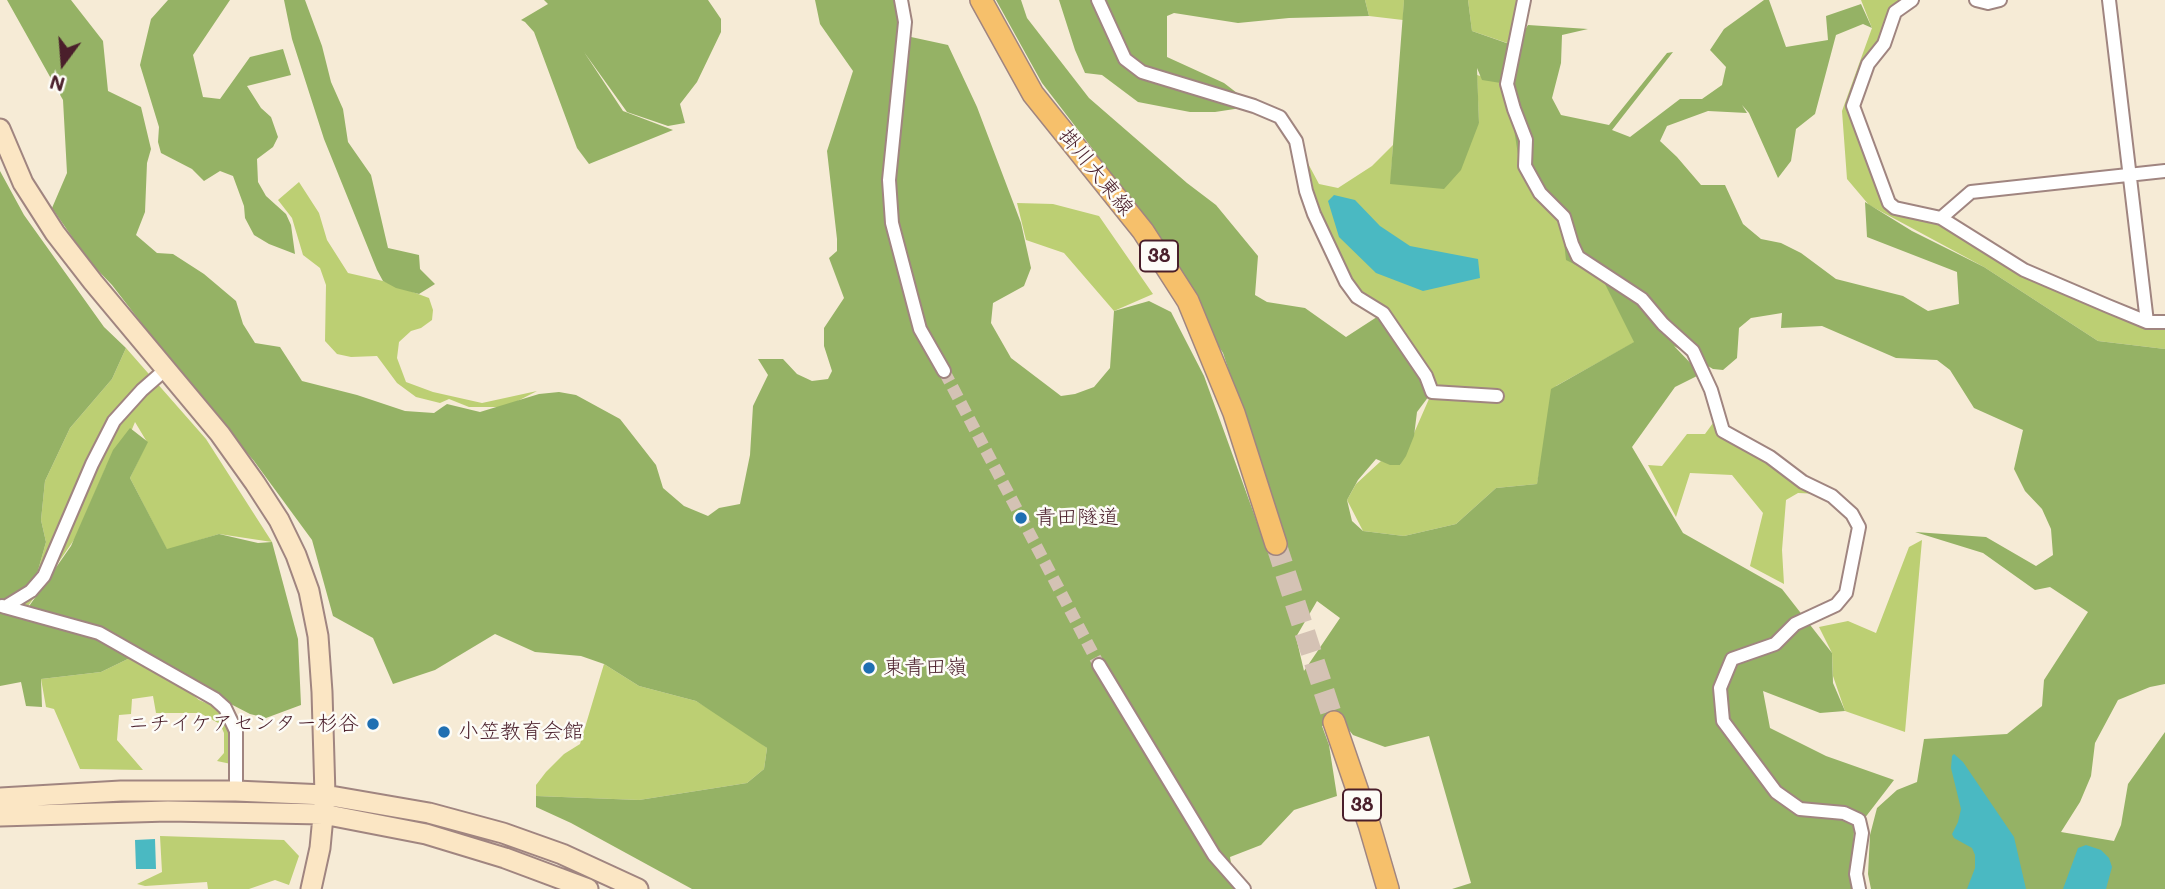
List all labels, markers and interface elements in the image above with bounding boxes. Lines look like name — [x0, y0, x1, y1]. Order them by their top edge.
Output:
north arrow — [28, 28, 98, 98]
text: N — [47, 70, 67, 98]
street label: 掛川大東線 — [1053, 123, 1139, 221]
road number: 38 — [1140, 240, 1178, 272]
place label: 青田隧道 — [1035, 505, 1119, 531]
marker: 青田隧道 — [1013, 510, 1029, 526]
place label: 東青田嶺 — [883, 655, 967, 681]
marker: 東青田嶺 — [861, 660, 877, 676]
place label: ニチイケアセンター杉谷 — [128, 711, 359, 737]
marker: ニチイケアセンター杉谷 — [365, 716, 381, 732]
place label: 小笠教育会館 — [458, 719, 584, 745]
marker: 小笠教育会館 — [436, 724, 452, 740]
road number: 38 — [1343, 790, 1381, 820]

